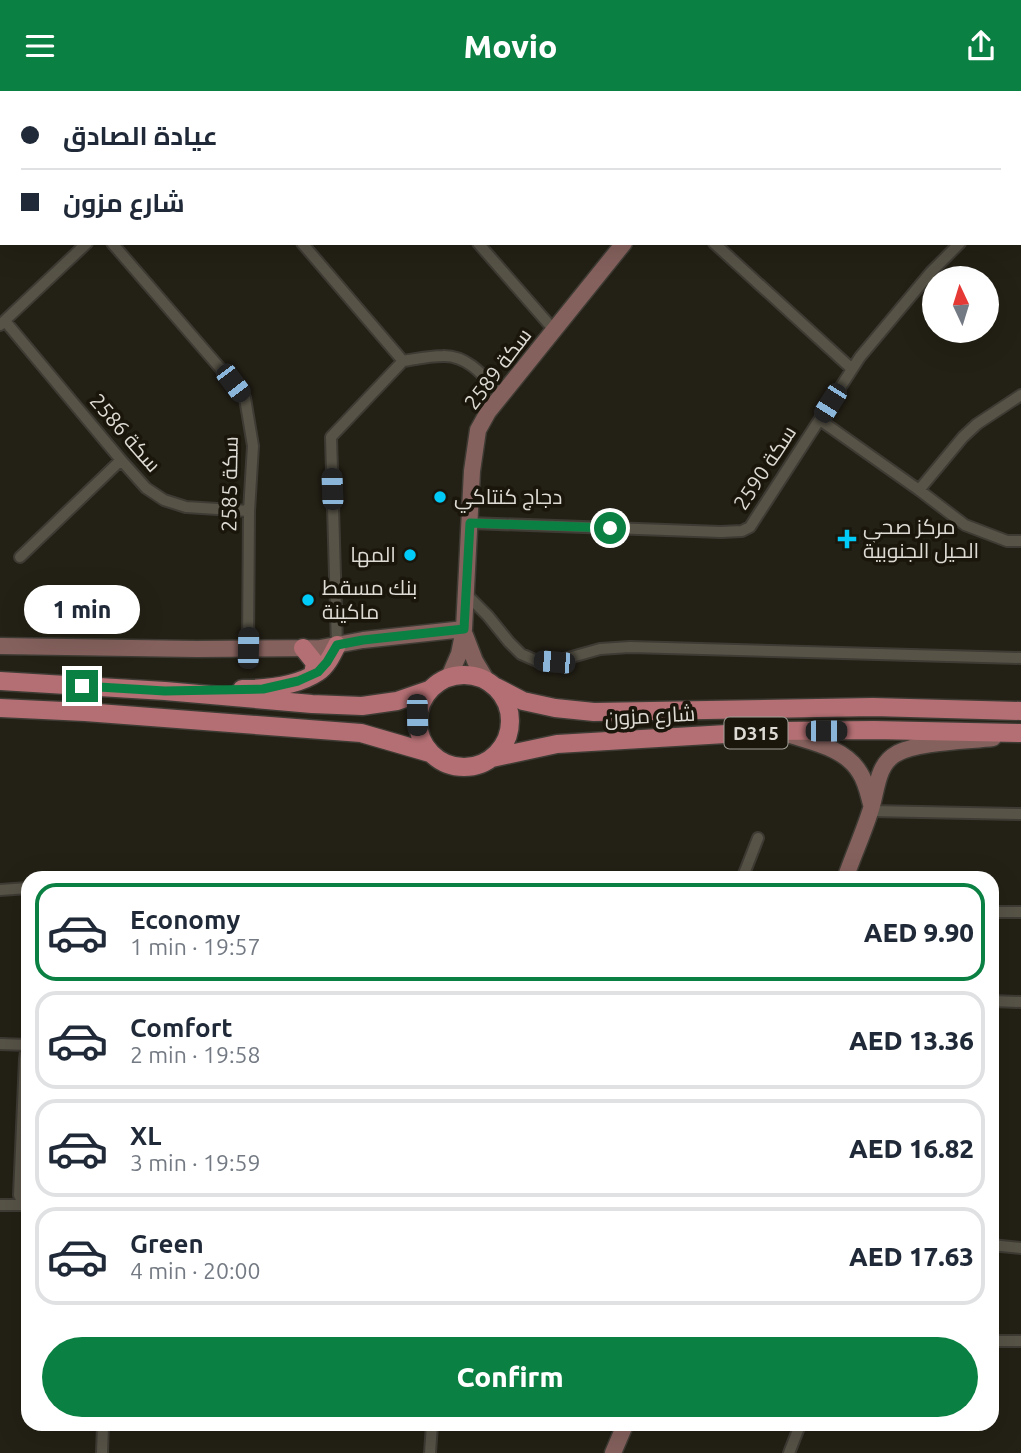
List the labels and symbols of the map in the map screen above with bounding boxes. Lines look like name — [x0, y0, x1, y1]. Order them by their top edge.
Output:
north arrow — [922, 266, 999, 343]
street label: سكة 2589 — [459, 323, 536, 414]
car — [212, 360, 255, 406]
car — [810, 380, 851, 426]
street label: سكة 2586 — [85, 388, 166, 476]
street label: سكة 2590 — [728, 421, 800, 514]
street label: سكة 2585 — [216, 436, 242, 532]
car — [321, 468, 344, 510]
place label: دجاج كنتاكي — [454, 484, 562, 513]
marker: دجاج كنتاكي — [432, 489, 448, 505]
route start — [594, 512, 626, 544]
place label: مركز صحي الحيل الجنوبية — [863, 514, 979, 564]
marker: مركز صحي الحيل الجنوبية — [837, 529, 857, 549]
place label: المها — [350, 542, 396, 568]
marker: المها — [402, 547, 418, 563]
place label: بنك مسقط ماكينة — [322, 575, 417, 623]
callout: 1 min — [24, 585, 140, 633]
marker: بنك مسقط ماكينة — [300, 592, 316, 608]
car — [238, 627, 259, 669]
car — [533, 650, 576, 674]
route end — [66, 670, 98, 702]
car — [407, 694, 428, 736]
street label: شارع مزون — [604, 701, 696, 732]
road number: D315 — [724, 717, 788, 748]
car — [806, 721, 848, 742]

